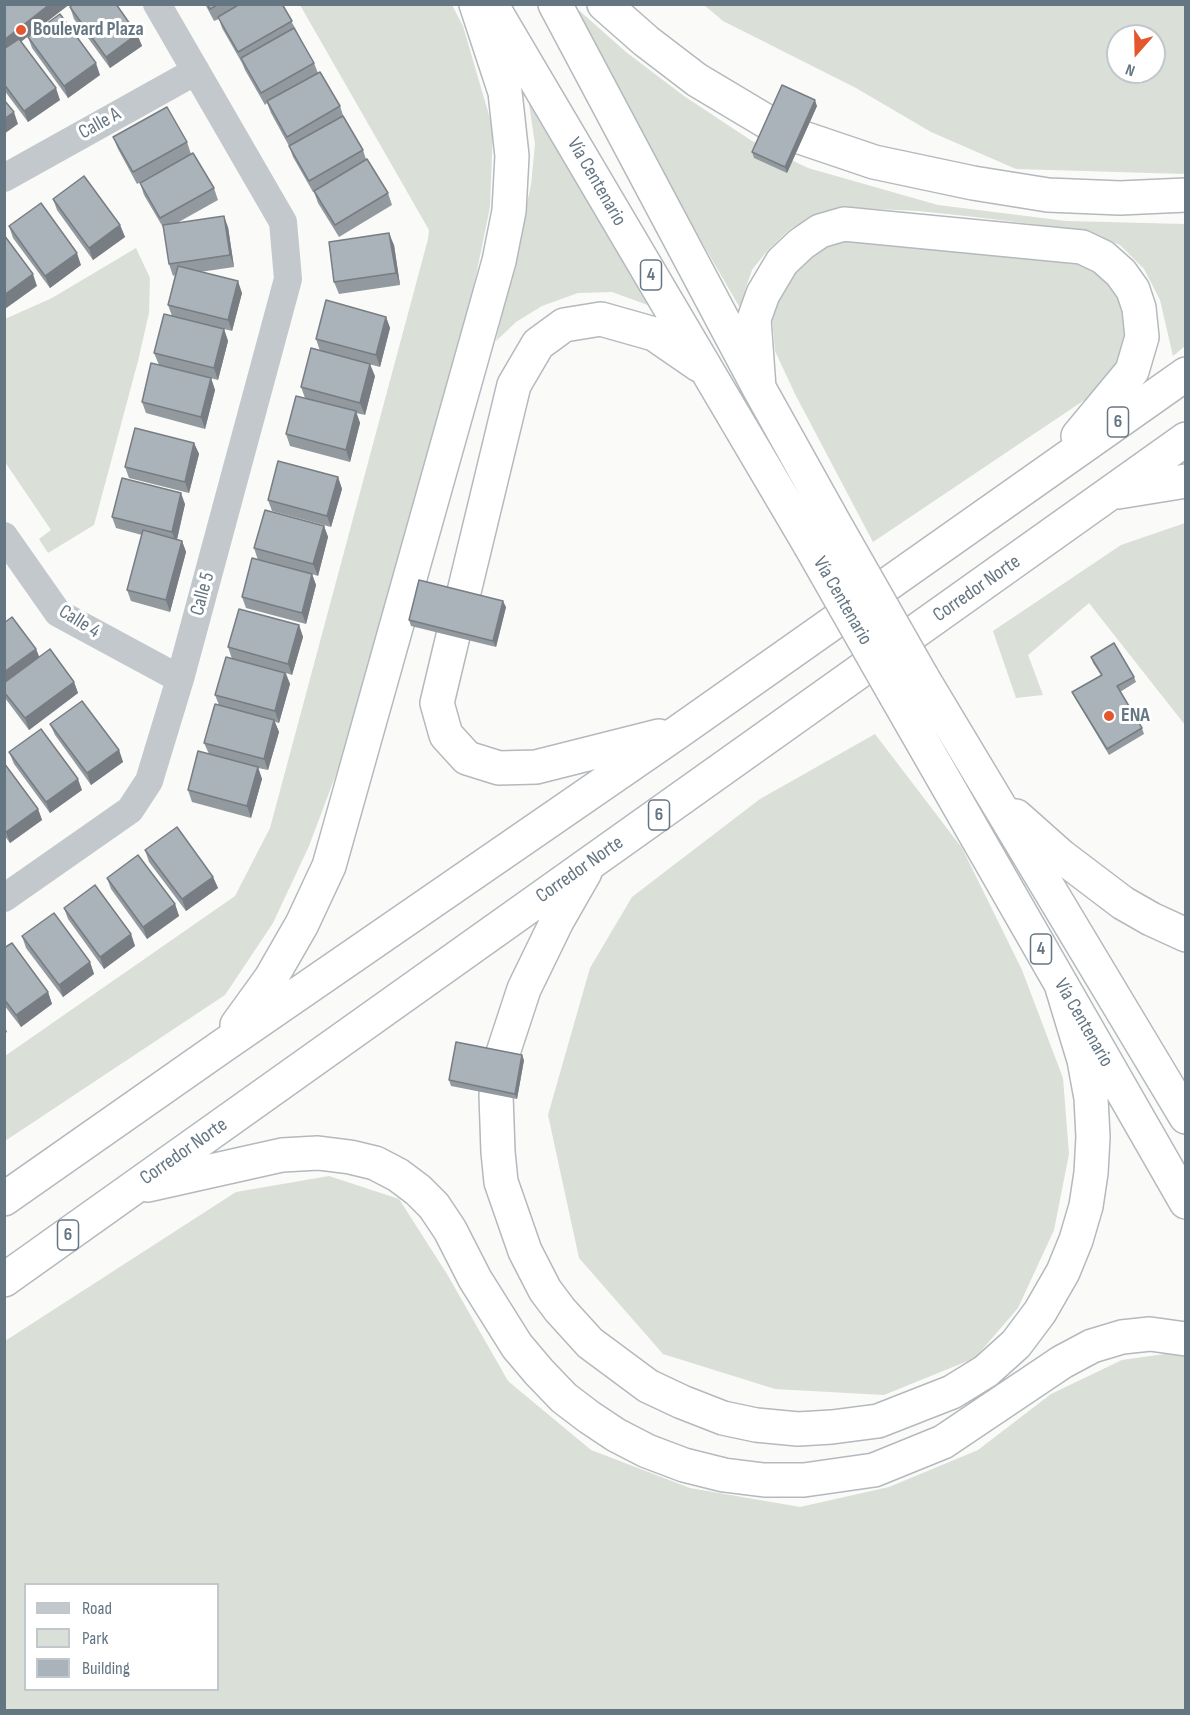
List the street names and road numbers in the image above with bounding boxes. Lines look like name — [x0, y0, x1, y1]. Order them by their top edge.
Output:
street label: Calle A — [75, 103, 125, 145]
street label: Vía Centenario — [561, 134, 631, 230]
road number: 4 — [640, 260, 662, 290]
road number: 6 — [1108, 407, 1128, 437]
street label: Corredor Norte — [929, 550, 1025, 628]
street label: Vía Centenario — [807, 553, 877, 649]
street label: Calle 5 — [186, 570, 220, 618]
street label: Calle 4 — [54, 600, 104, 644]
road number: 6 — [648, 800, 670, 830]
street label: Corredor Norte — [532, 831, 628, 909]
road number: 4 — [1030, 934, 1052, 964]
street label: Vía Centenario — [1048, 975, 1118, 1071]
street label: Corredor Norte — [136, 1113, 232, 1191]
road number: 6 — [58, 1220, 78, 1250]

